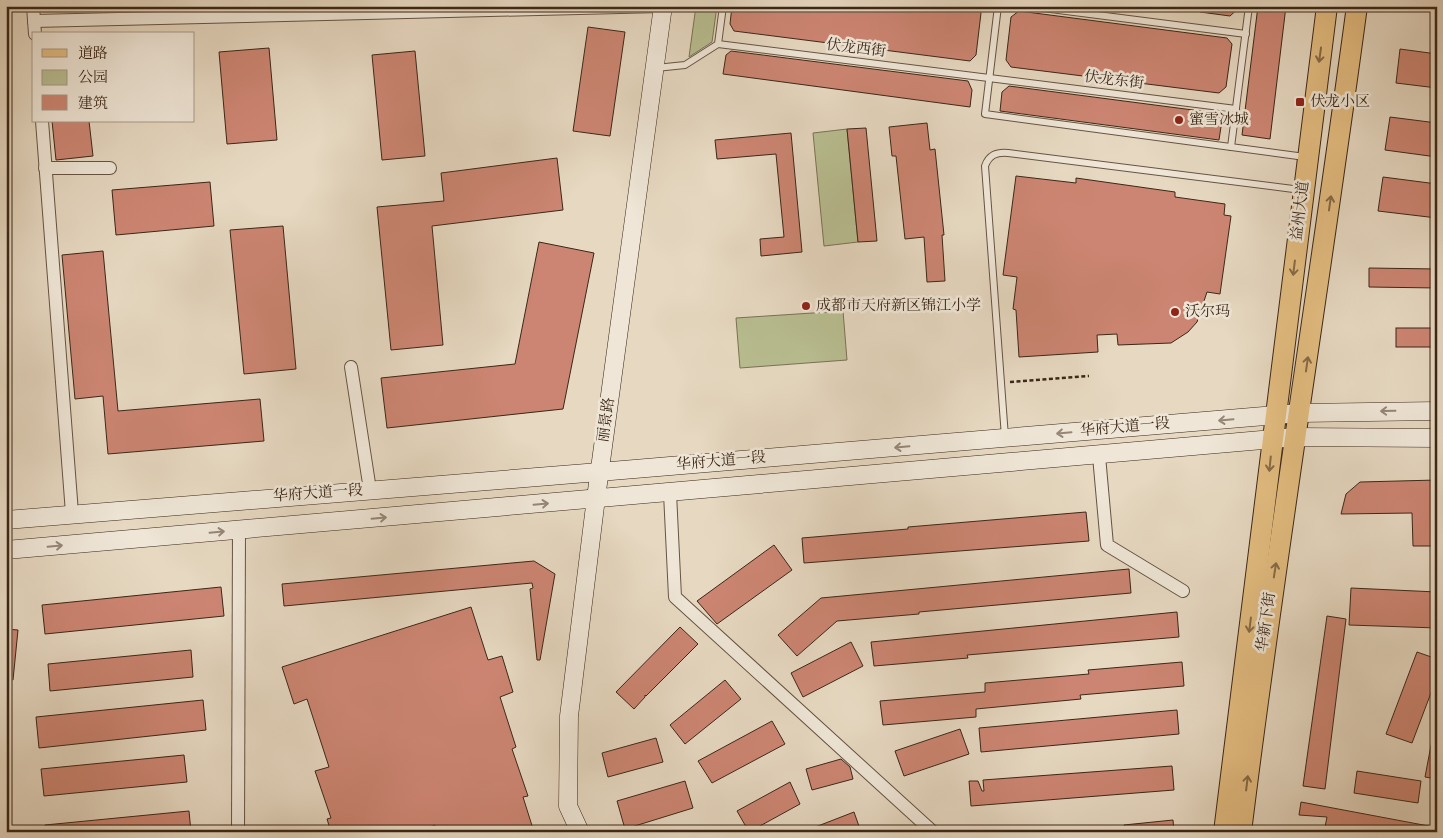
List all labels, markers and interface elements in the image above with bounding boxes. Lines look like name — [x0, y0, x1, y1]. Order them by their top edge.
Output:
legend — [32, 32, 195, 122]
street label: 伏龙西街 — [825, 35, 887, 63]
text: 道路 — [78, 44, 108, 65]
one-way arrow — [1315, 46, 1325, 62]
street label: 伏龙东街 — [1083, 67, 1145, 95]
text: 公园 — [78, 68, 108, 89]
place label: 伏龙小区 — [1310, 92, 1370, 113]
text: 建筑 — [78, 94, 108, 115]
marker: 伏龙小区 — [1294, 96, 1306, 108]
place label: 蜜雪冰城 — [1189, 110, 1249, 131]
marker: 蜜雪冰城 — [1173, 114, 1185, 126]
street label: 益州大道 — [1287, 180, 1315, 242]
one-way arrow — [1325, 196, 1335, 212]
one-way arrow — [1288, 260, 1298, 276]
place label: 成都市天府新区锦江小学 — [816, 296, 981, 317]
marker: 成都市天府新区锦江小学 — [800, 300, 812, 312]
place label: 沃尔玛 — [1185, 302, 1230, 323]
marker: 沃尔玛 — [1169, 306, 1181, 318]
one-way arrow — [1302, 357, 1312, 373]
street label: 丽景路 — [593, 396, 621, 444]
one-way arrow — [1380, 407, 1396, 416]
street label: 华府大道一段 — [1079, 414, 1171, 442]
one-way arrow — [1218, 415, 1234, 424]
one-way arrow — [1056, 429, 1072, 438]
one-way arrow — [894, 442, 910, 452]
street label: 华府大道一段 — [675, 448, 767, 476]
one-way arrow — [1265, 456, 1275, 472]
street label: 华府大道一段 — [272, 480, 364, 508]
one-way arrow — [532, 500, 548, 509]
one-way arrow — [370, 514, 386, 523]
one-way arrow — [208, 527, 224, 537]
one-way arrow — [47, 541, 63, 551]
one-way arrow — [1271, 563, 1281, 579]
street label: 华新下街 — [1252, 591, 1282, 653]
one-way arrow — [1245, 617, 1255, 633]
one-way arrow — [1242, 776, 1252, 792]

